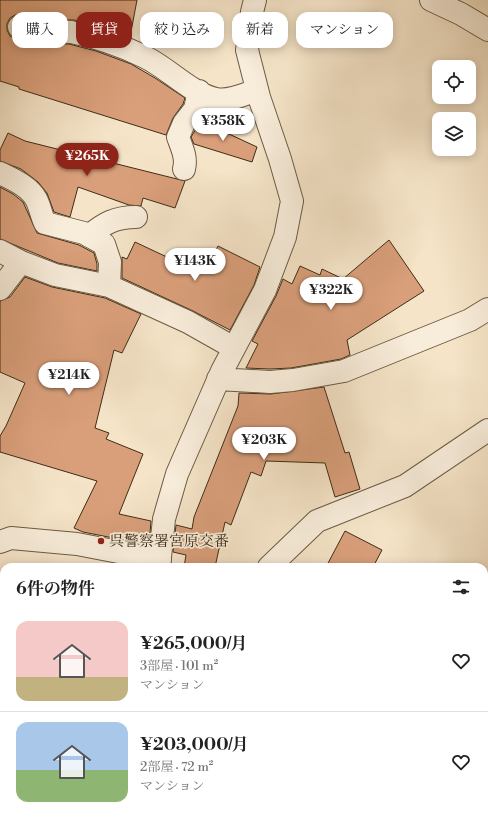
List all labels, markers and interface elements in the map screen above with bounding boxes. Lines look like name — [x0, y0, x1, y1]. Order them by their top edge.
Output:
chip: 購入 — [12, 12, 68, 48]
chip: 賃貸 — [76, 12, 132, 48]
chip: 絞り込み — [140, 12, 224, 48]
chip: 新着 — [232, 12, 288, 48]
chip: マンション — [296, 12, 393, 48]
map controls — [432, 60, 476, 156]
button: locate — [432, 60, 476, 104]
pin: ¥358K — [195, 108, 251, 142]
button: layers — [432, 112, 476, 156]
text: ¥358K — [201, 113, 245, 129]
pin: ¥265K — [59, 143, 115, 177]
text: ¥265K — [65, 148, 109, 164]
pin: ¥143K — [167, 248, 223, 282]
text: ¥143K — [174, 253, 216, 269]
pin: ¥322K — [303, 277, 359, 311]
text: ¥322K — [309, 282, 353, 298]
pin: ¥214K — [41, 362, 97, 396]
text: ¥214K — [47, 367, 91, 383]
pin: ¥203K — [236, 427, 292, 461]
text: ¥203K — [241, 432, 287, 448]
place label: 呉警察署宮原交番 — [109, 532, 229, 551]
marker: 呉警察署宮原交番 — [96, 536, 106, 546]
icon: filters — [450, 576, 472, 598]
text: 6件の物件 — [16, 578, 95, 600]
text: ¥265,000/月 — [140, 633, 247, 655]
icon: home — [48, 637, 96, 685]
icon: heart — [450, 650, 472, 672]
text: 3部屋 · 101 m² — [140, 658, 218, 674]
text: マンション — [140, 677, 204, 693]
text: ¥203,000/月 — [140, 734, 249, 756]
icon: home — [48, 738, 96, 786]
icon: heart — [450, 751, 472, 773]
text: 2部屋 · 72 m² — [140, 759, 213, 775]
text: マンション — [140, 778, 204, 794]

